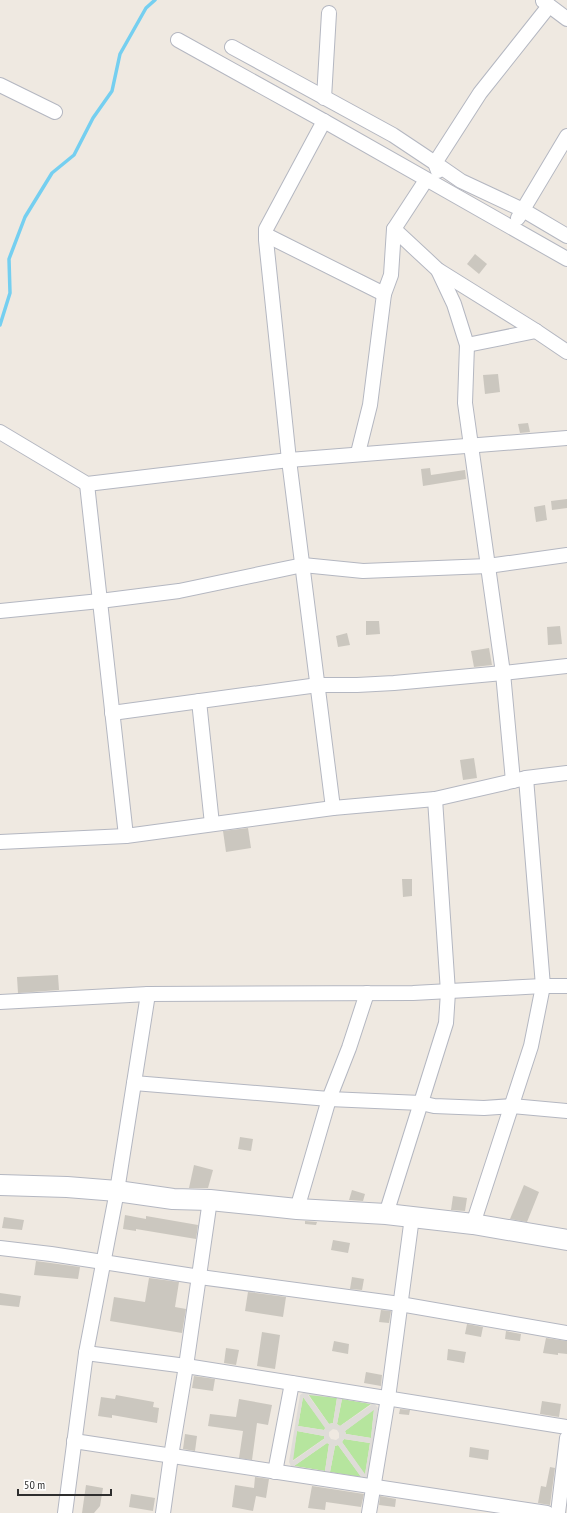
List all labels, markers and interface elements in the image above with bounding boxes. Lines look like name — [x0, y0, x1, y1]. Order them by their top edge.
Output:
scale bar — [18, 1471, 111, 1497]
text: 50 m — [24, 1477, 45, 1492]

